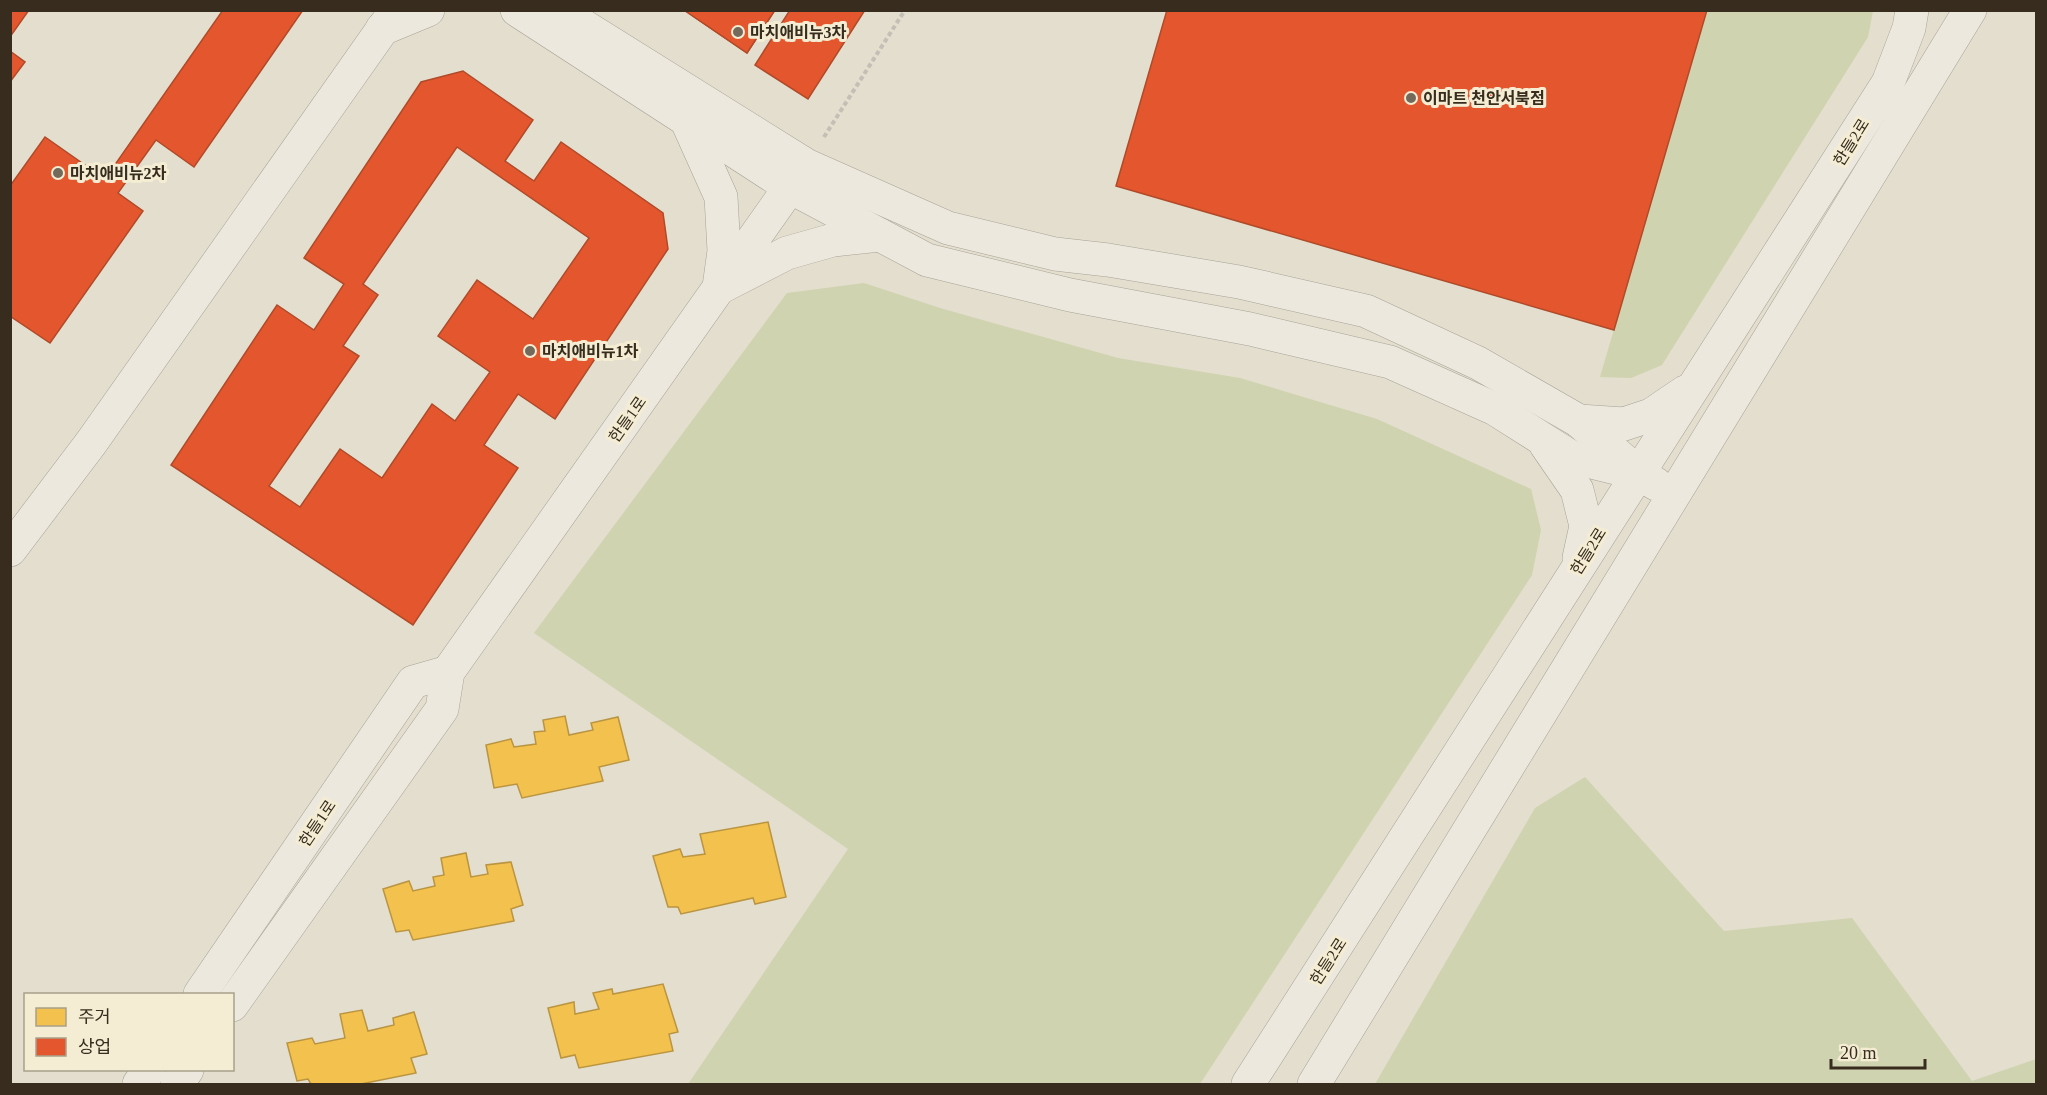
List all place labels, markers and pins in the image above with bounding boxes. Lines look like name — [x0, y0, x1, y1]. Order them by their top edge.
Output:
place label: 마치애비뉴3차 — [750, 24, 847, 41]
marker: 마치애비뉴3차 — [731, 25, 745, 39]
place label: 이마트 천안서북점 — [1423, 89, 1545, 107]
marker: 이마트 천안서북점 — [1404, 91, 1418, 105]
place label: 마치애비뉴2차 — [70, 165, 167, 182]
marker: 마치애비뉴2차 — [51, 166, 65, 180]
place label: 마치애비뉴1차 — [542, 343, 639, 360]
marker: 마치애비뉴1차 — [523, 344, 537, 358]

